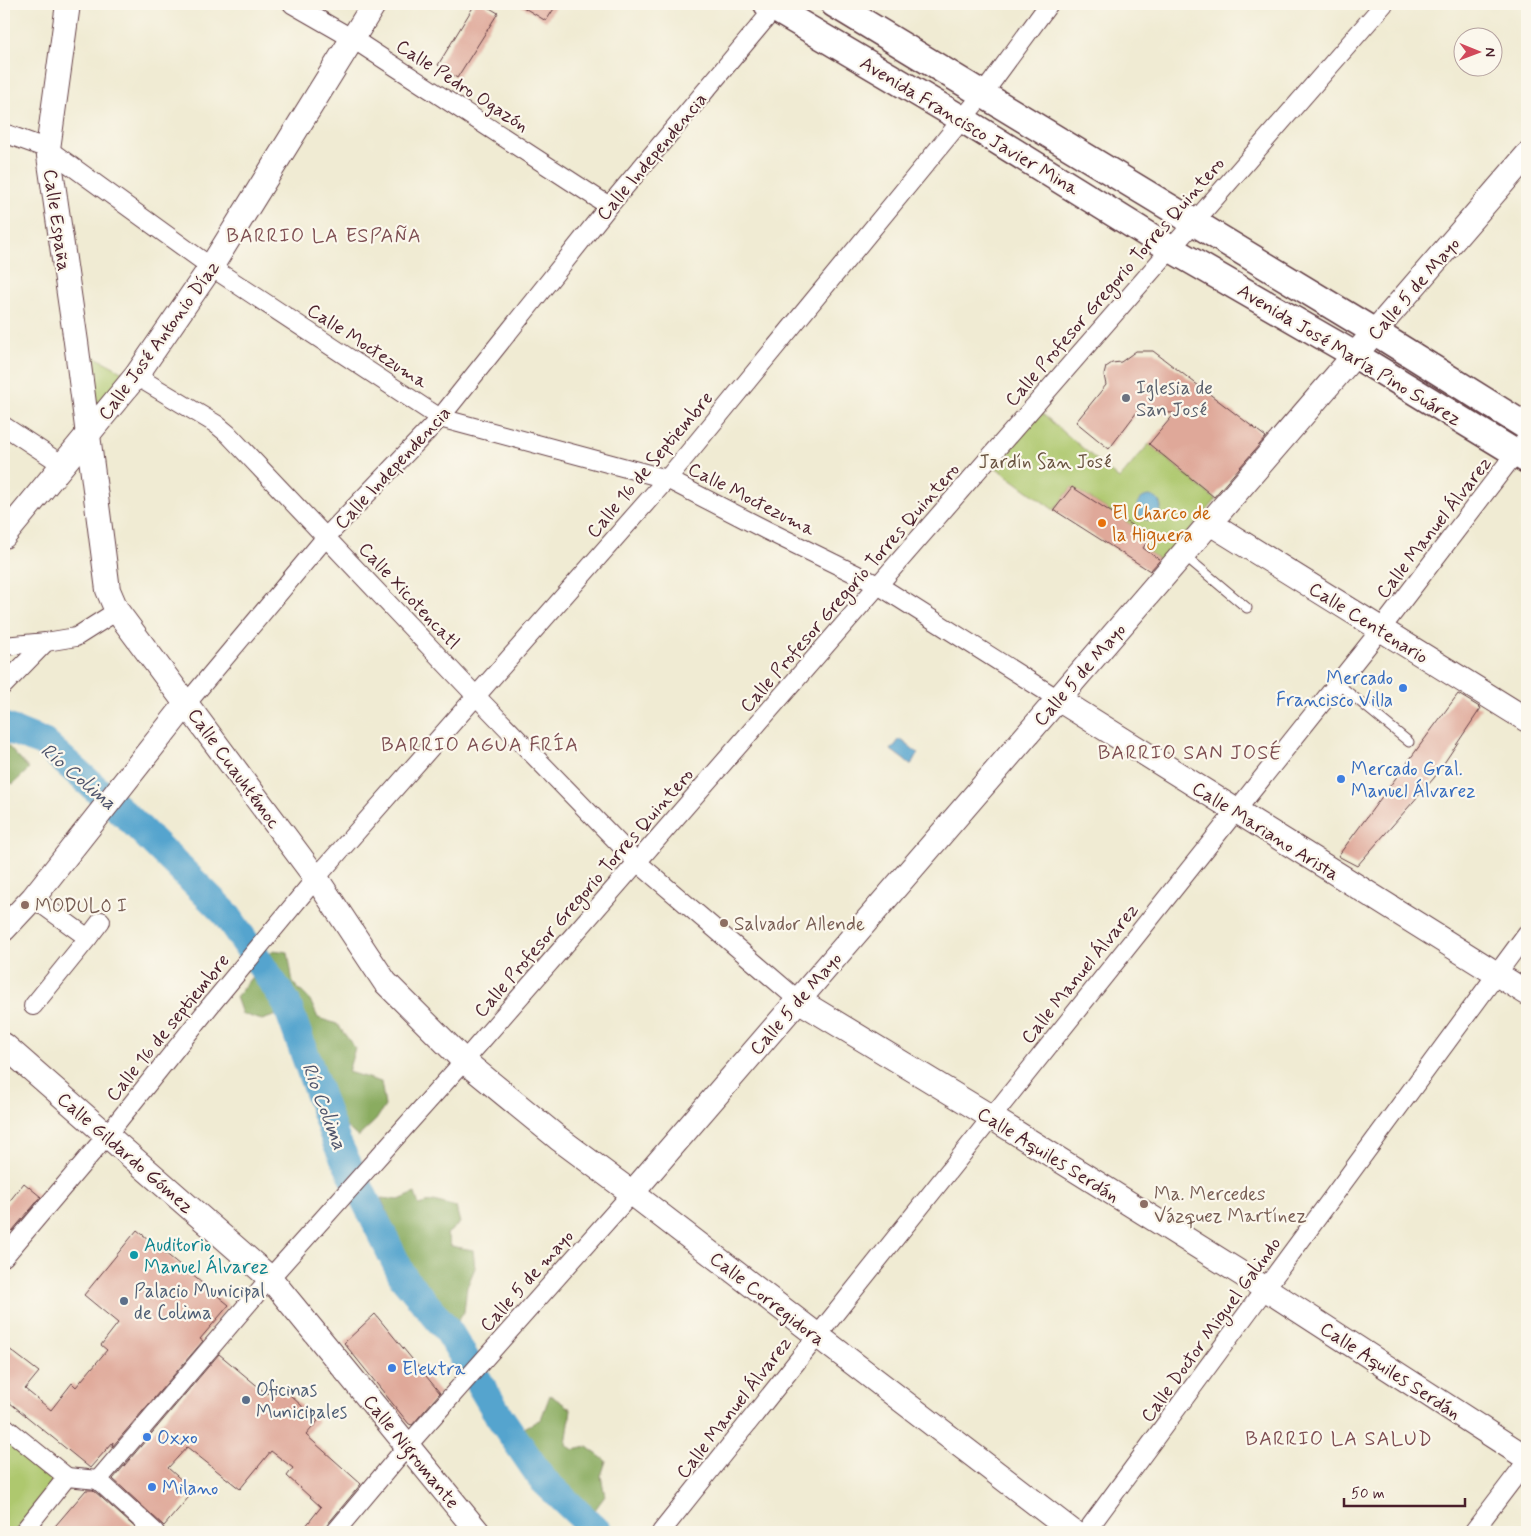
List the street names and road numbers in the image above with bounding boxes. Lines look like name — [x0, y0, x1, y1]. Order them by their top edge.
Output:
street label: Calle Pedro Ogazón — [390, 34, 533, 139]
street label: Avenida Francisco Javier Mina — [855, 51, 1084, 202]
street label: Calle Independencia — [591, 88, 713, 226]
street label: Calle Profesor Gregorio Torres Quintero — [1000, 152, 1232, 413]
street label: Calle España — [37, 167, 76, 273]
street label: Calle 5 de Mayo — [1362, 232, 1466, 346]
street label: Calle José Antonio Díaz — [93, 256, 226, 426]
street label: Avenida José María Pino Suárez — [1233, 278, 1466, 432]
street label: Calle Moctezuma — [302, 298, 433, 395]
street label: Calle 16 de Septiembre — [581, 386, 719, 544]
street label: Calle Independencia — [329, 401, 457, 535]
street label: Calle Manuel Álvarez — [1370, 451, 1497, 604]
street label: Calle Moctezuma — [684, 457, 820, 542]
street label: Calle Profesor Gregorio Torres Quintero — [735, 458, 967, 719]
street label: Calle Xicotencatl — [353, 537, 465, 655]
street label: Calle Centenario — [1304, 577, 1433, 670]
street label: Calle 5 de Mayo — [1028, 618, 1132, 732]
street label: Calle Cuauhtémoc — [182, 704, 286, 834]
street label: Calle Profesor Gregorio Torres Quintero — [469, 763, 701, 1024]
street label: Calle Mariano Arista — [1187, 776, 1343, 887]
street label: Calle Manuel Álvarez — [1015, 898, 1145, 1049]
street label: Calle 5 de Mayo — [744, 947, 848, 1061]
street label: Calle 16 de septiembre — [101, 949, 236, 1107]
street label: Calle Gildardo Gómez — [51, 1087, 199, 1219]
street label: Calle Aquiles Serdán — [972, 1101, 1124, 1209]
street label: Calle 5 de mayo — [475, 1225, 580, 1337]
street label: Calle Doctor Miguel Galindo — [1135, 1232, 1289, 1429]
street label: Calle Corregidora — [704, 1246, 830, 1353]
street label: Calle Aquiles Serdán — [1315, 1316, 1465, 1426]
street label: Calle Manuel Álvarez — [670, 1331, 797, 1484]
street label: Calle Nigromante — [355, 1390, 465, 1516]

